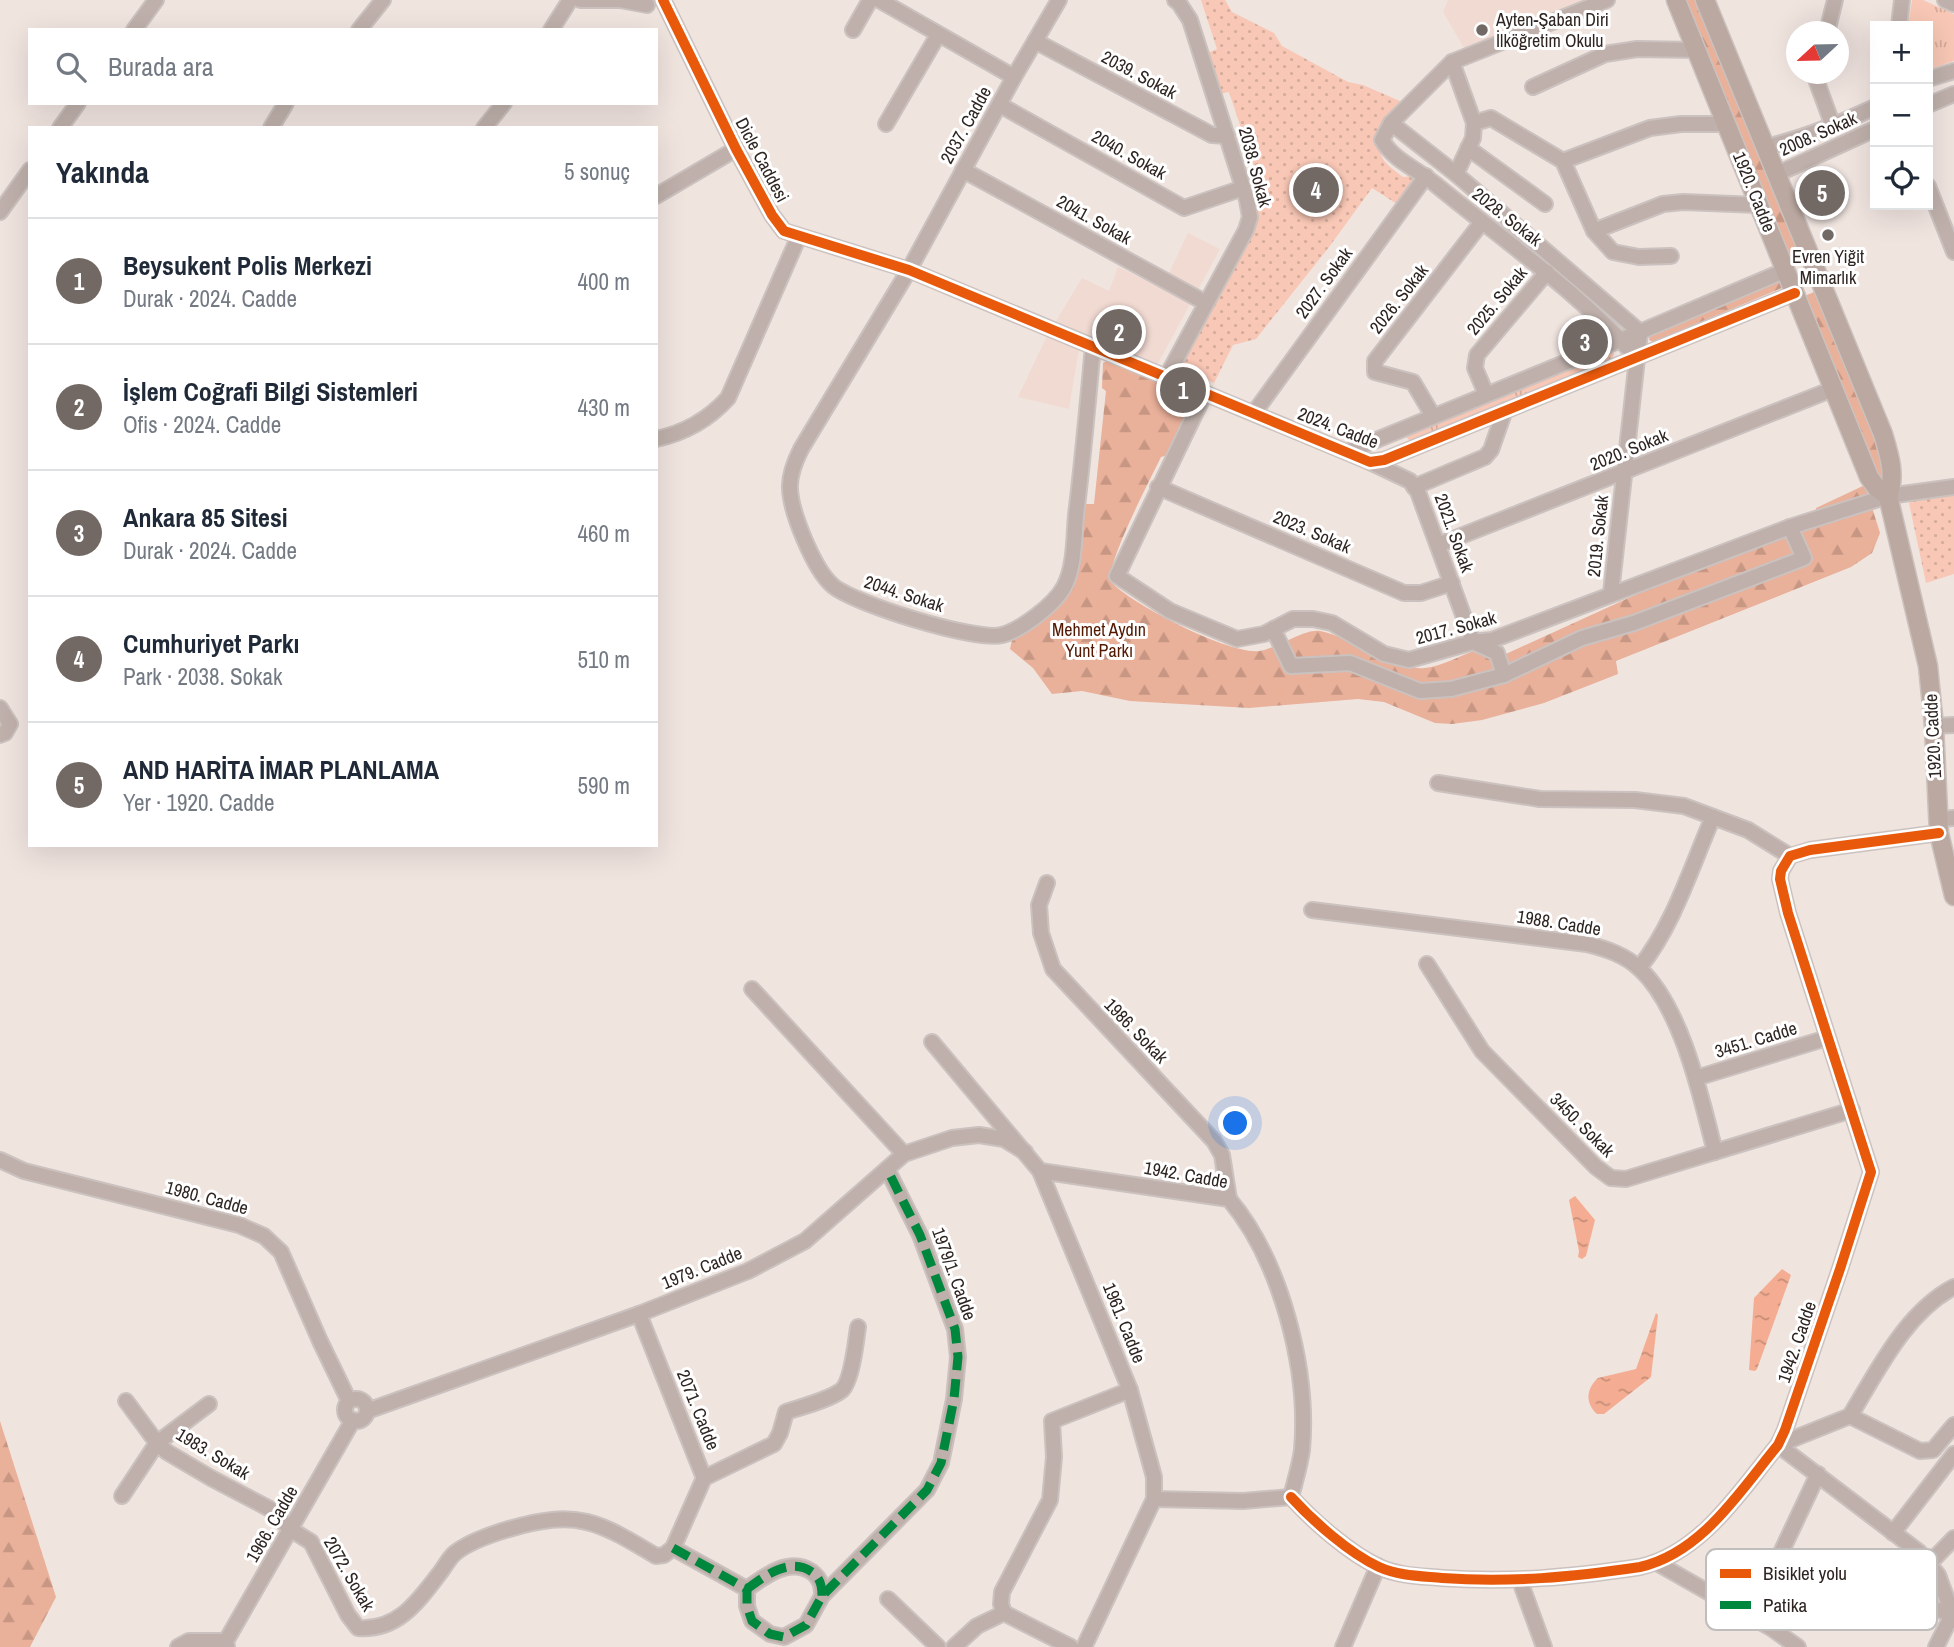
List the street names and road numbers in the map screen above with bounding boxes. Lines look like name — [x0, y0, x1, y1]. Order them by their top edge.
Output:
street label: 2039. Sokak — [1097, 44, 1182, 105]
street label: 2037. Cadde — [934, 82, 997, 168]
street label: 2008. Sokak — [1775, 105, 1861, 162]
street label: Dicle Caddesi — [730, 113, 795, 207]
street label: 2040. Sokak — [1087, 124, 1172, 186]
street label: 2038. Sokak — [1233, 124, 1278, 210]
street label: 1920. Cadde — [1727, 148, 1782, 236]
street label: 2028. Sokak — [1467, 181, 1548, 252]
street label: 2041. Sokak — [1052, 189, 1137, 251]
street label: 2027. Sokak — [1289, 242, 1358, 323]
street label: 2026. Sokak — [1363, 258, 1434, 339]
street label: 2025. Sokak — [1461, 261, 1533, 340]
street label: 2024. Cadde — [1294, 401, 1382, 454]
street label: 2020. Sokak — [1586, 422, 1672, 476]
street label: 2021. Sokak — [1429, 490, 1480, 576]
street label: 2019. Sokak — [1581, 493, 1614, 578]
street label: 2023. Sokak — [1270, 504, 1355, 559]
street label: 2044. Sokak — [861, 569, 948, 618]
street label: 2017. Sokak — [1413, 605, 1499, 650]
street label: 1920. Cadde — [1918, 693, 1947, 779]
street label: 1988. Cadde — [1515, 904, 1603, 941]
street label: 1986. Sokak — [1099, 992, 1174, 1069]
street label: 3451. Cadde — [1712, 1015, 1800, 1064]
street label: 3450. Sokak — [1545, 1087, 1621, 1163]
street label: 1942. Cadde — [1142, 1155, 1230, 1194]
street label: 1980. Cadde — [163, 1175, 251, 1221]
street label: 1979/1. Cadde — [926, 1224, 983, 1324]
street label: 1979. Cadde — [658, 1240, 746, 1295]
street label: 1961. Cadde — [1097, 1279, 1152, 1367]
street label: 1942. Cadde — [1771, 1298, 1822, 1386]
street label: 2071. Cadde — [671, 1366, 726, 1454]
street label: 1983. Sokak — [172, 1422, 255, 1486]
street label: 1966. Cadde — [240, 1481, 304, 1567]
street label: 2072. Sokak — [318, 1532, 381, 1616]

